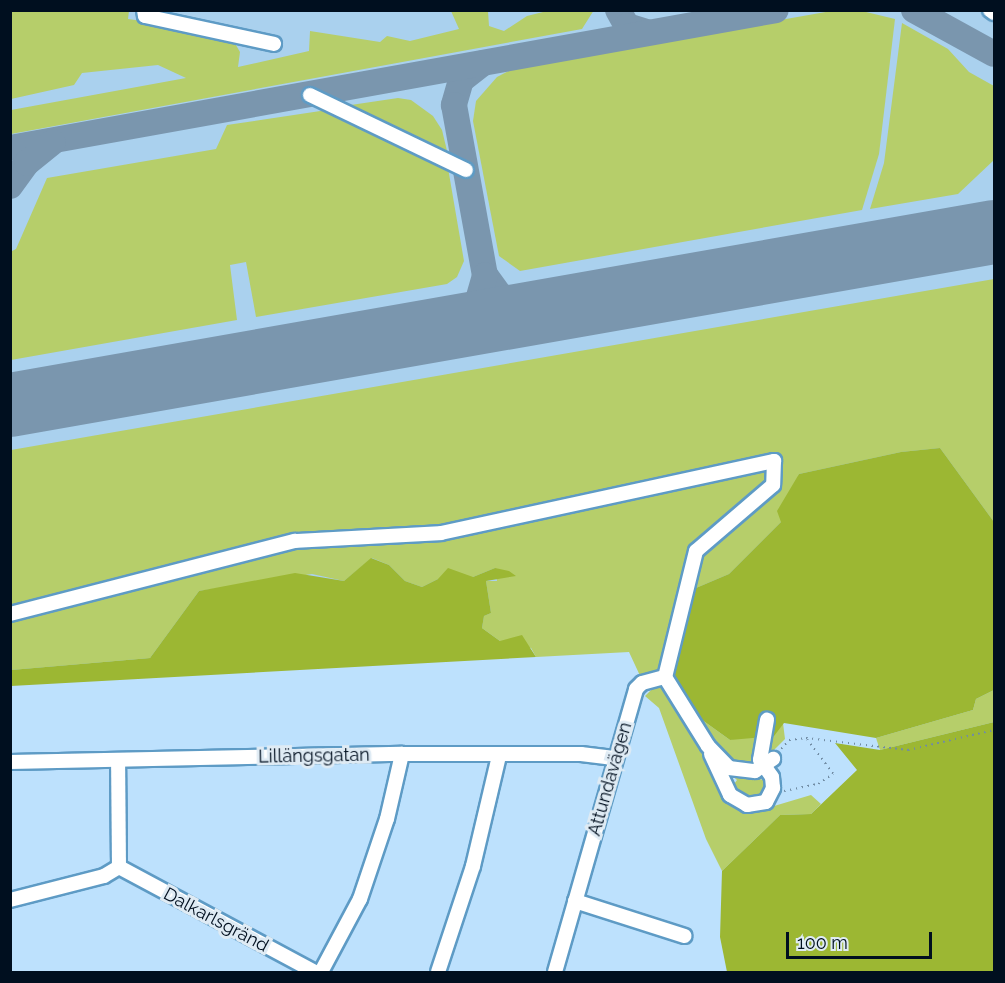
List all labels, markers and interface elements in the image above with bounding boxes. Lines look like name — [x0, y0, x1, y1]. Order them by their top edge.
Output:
street label: Attundavägen — [583, 720, 637, 838]
street label: Lillängsgatan — [258, 744, 370, 768]
street label: Dalkarlsgränd — [160, 883, 272, 957]
scale bar — [789, 920, 934, 958]
text: 100 m — [797, 932, 848, 953]

